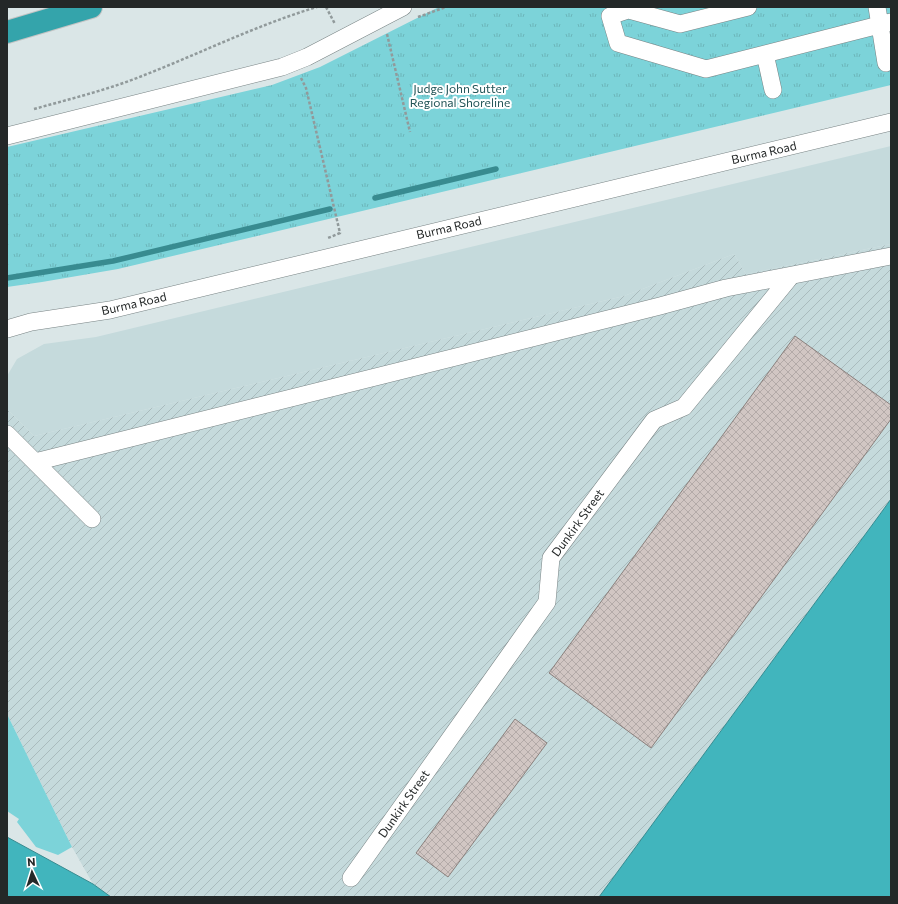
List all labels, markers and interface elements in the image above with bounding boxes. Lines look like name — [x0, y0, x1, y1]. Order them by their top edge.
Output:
park label: Judge John Sutter Regional Shoreline — [410, 81, 510, 109]
street label: Burma Road — [730, 138, 798, 166]
street label: Burma Road — [415, 213, 483, 241]
street label: Burma Road — [100, 289, 168, 317]
street label: Dunkirk Street — [548, 486, 606, 559]
street label: Dunkirk Street — [375, 767, 432, 840]
north arrow — [12, 852, 52, 892]
text: N — [27, 855, 36, 868]

